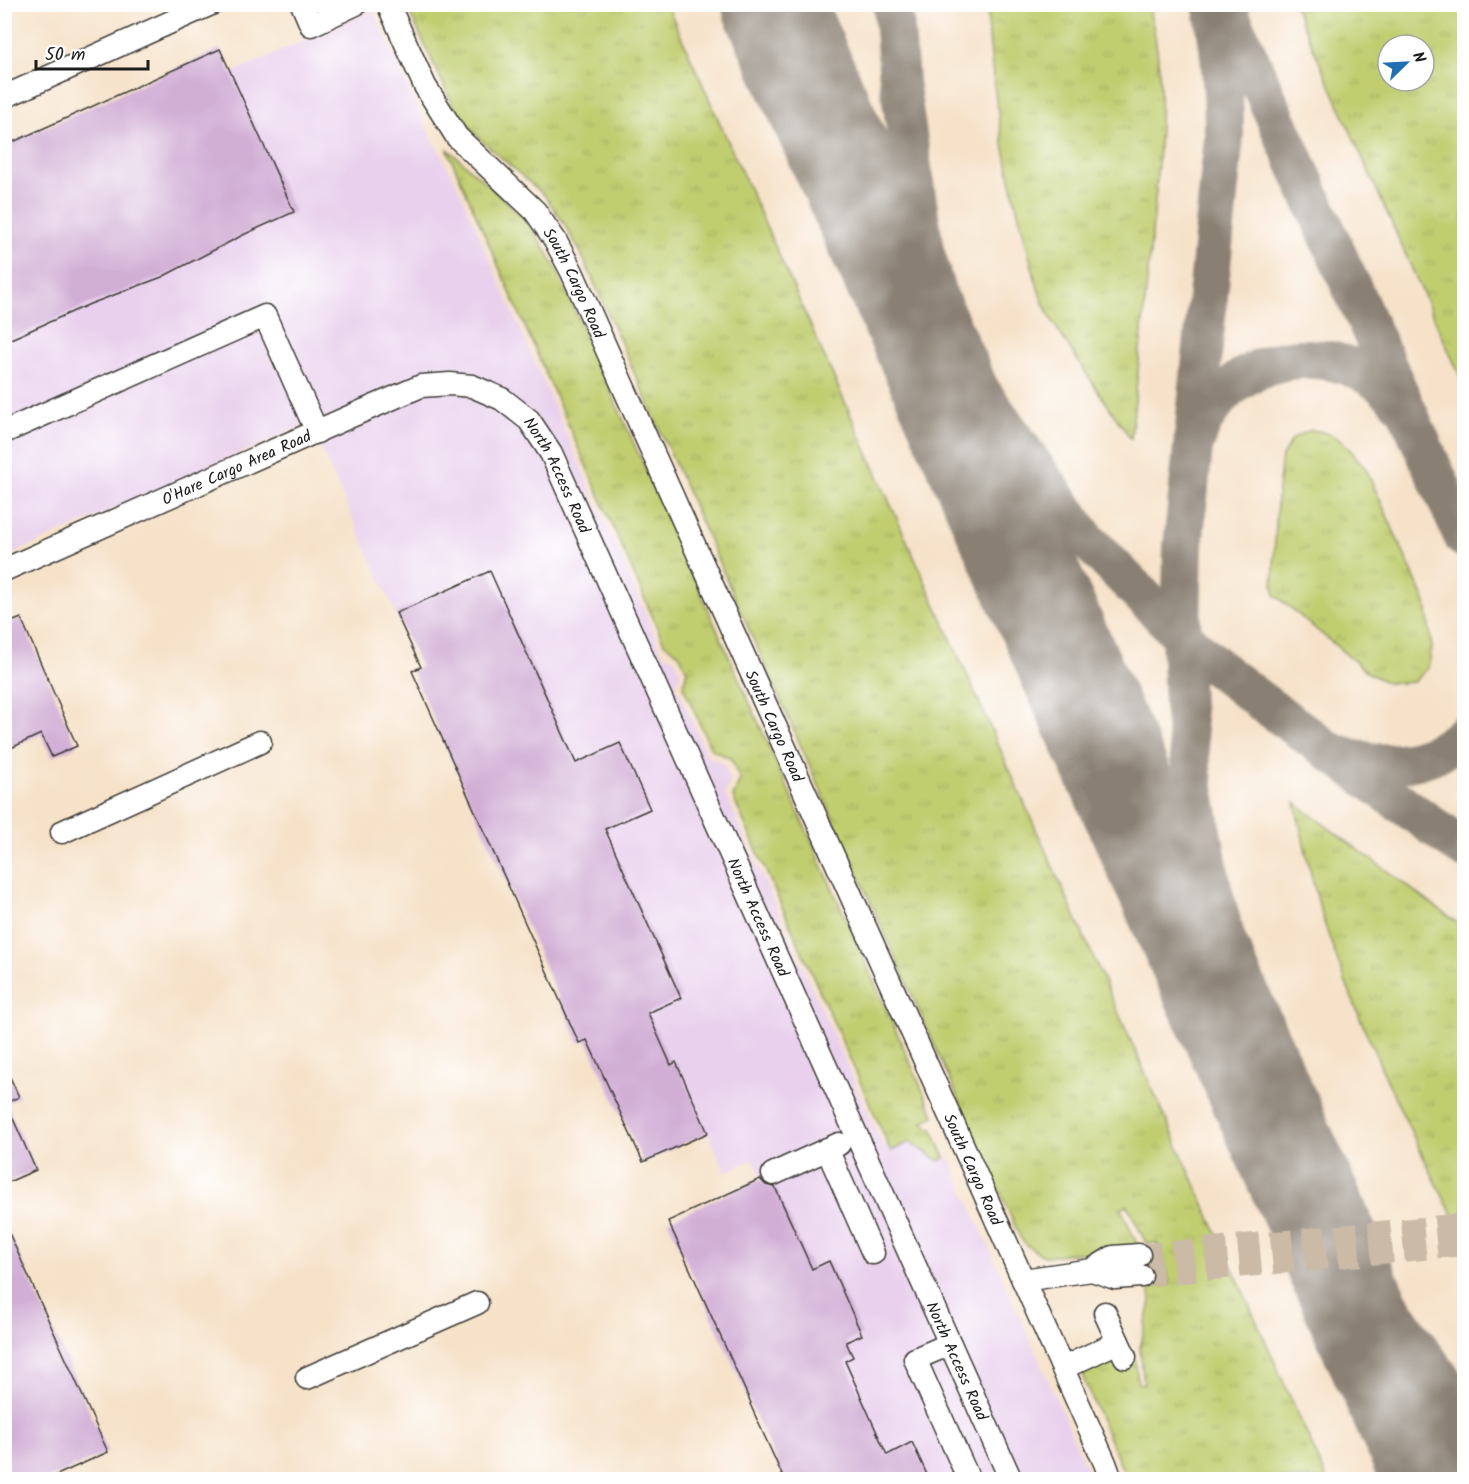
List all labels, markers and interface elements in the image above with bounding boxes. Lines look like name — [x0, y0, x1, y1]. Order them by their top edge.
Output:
scale bar — [36, 33, 148, 71]
north arrow — [1376, 33, 1436, 93]
text: 50 m — [45, 41, 85, 70]
text: N — [1405, 48, 1432, 67]
street label: South Cargo Road — [536, 223, 611, 344]
street label: North Access Road — [516, 412, 597, 539]
street label: O'Hare Cargo Area Road — [158, 424, 317, 513]
street label: South Cargo Road — [738, 666, 810, 787]
street label: North Access Road — [720, 854, 795, 982]
street label: South Cargo Road — [936, 1110, 1009, 1231]
street label: North Access Road — [919, 1298, 994, 1426]

